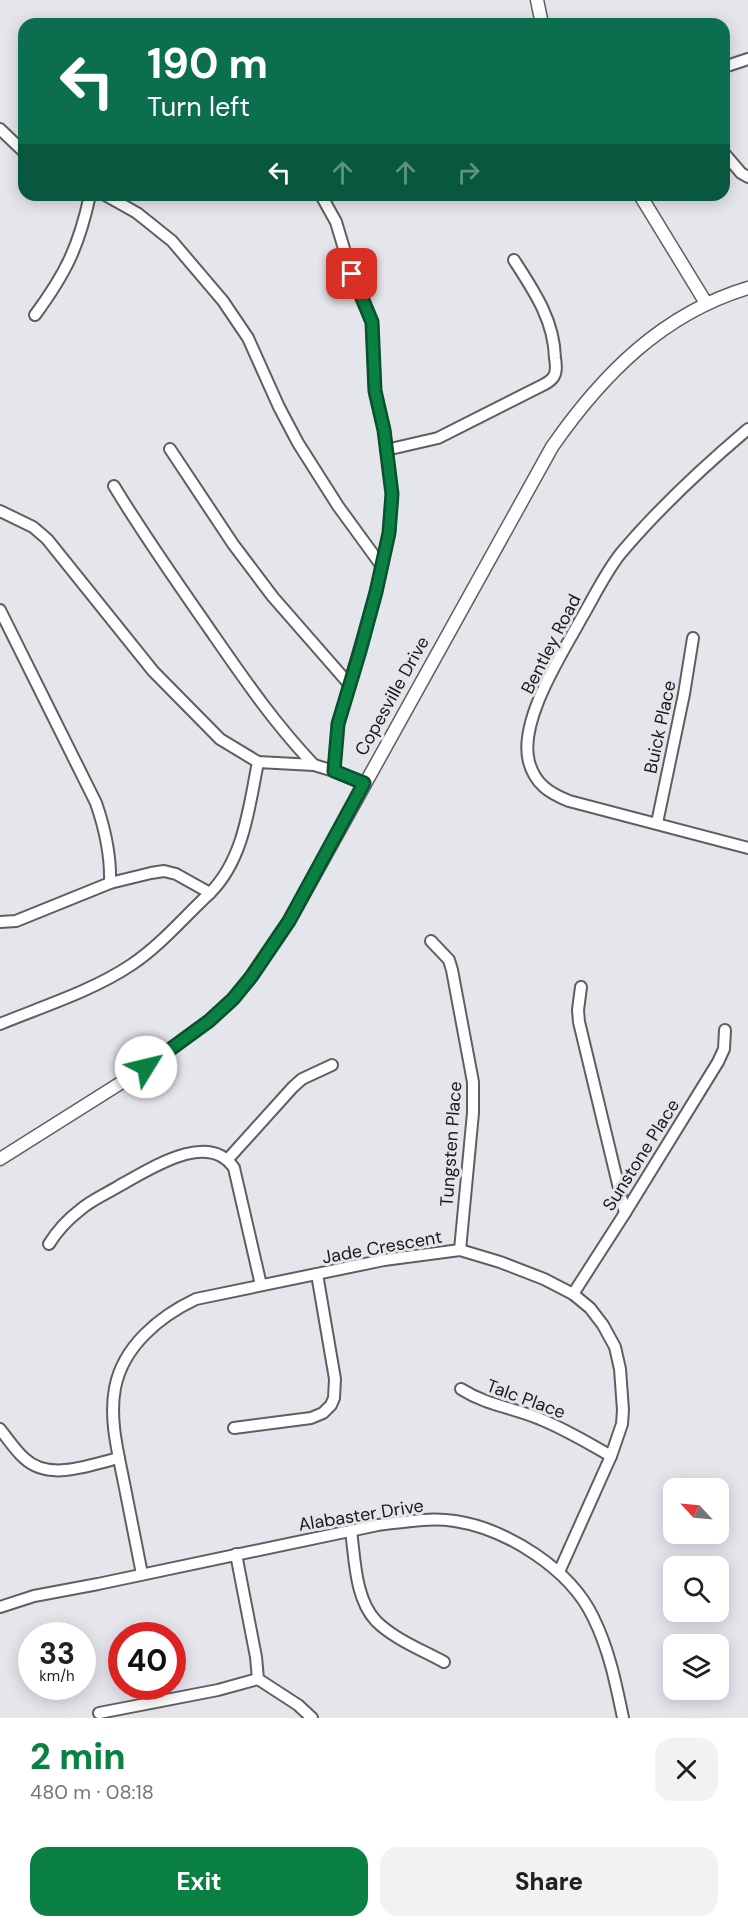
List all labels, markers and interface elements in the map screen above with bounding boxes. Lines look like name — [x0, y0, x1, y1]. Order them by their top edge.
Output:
text: 190 m — [147, 36, 268, 91]
icon: left — [48, 42, 126, 120]
text: Turn left — [147, 89, 250, 124]
icon: left — [263, 156, 296, 189]
icon: ahead — [326, 156, 359, 189]
icon: ahead — [389, 156, 422, 189]
icon: right — [452, 156, 485, 189]
pin — [326, 248, 377, 299]
icon: arrive — [335, 257, 368, 290]
street label: Bentley Road — [516, 590, 586, 698]
street label: Copesville Drive — [349, 632, 435, 760]
street label: Buick Place — [638, 678, 682, 776]
position arrow — [114, 1035, 178, 1099]
street label: Tungsten Place — [435, 1081, 467, 1207]
street label: Sunstone Place — [597, 1095, 685, 1215]
street label: Jade Crescent — [320, 1225, 444, 1269]
street label: Talc Place — [483, 1374, 569, 1424]
north arrow — [663, 1478, 729, 1544]
map controls — [663, 1478, 729, 1700]
street label: Alabaster Drive — [297, 1493, 425, 1537]
button: search — [663, 1556, 729, 1622]
speed limit sign: 40 — [108, 1622, 186, 1700]
text: 33 — [39, 1634, 75, 1673]
button: layers — [663, 1634, 729, 1700]
text: km/h — [39, 1666, 75, 1686]
text: 2 min — [30, 1733, 126, 1780]
button: close — [655, 1738, 718, 1801]
text: 480 m · 08:18 — [30, 1779, 154, 1805]
button: Exit — [30, 1847, 368, 1916]
button: Share — [380, 1847, 718, 1916]

